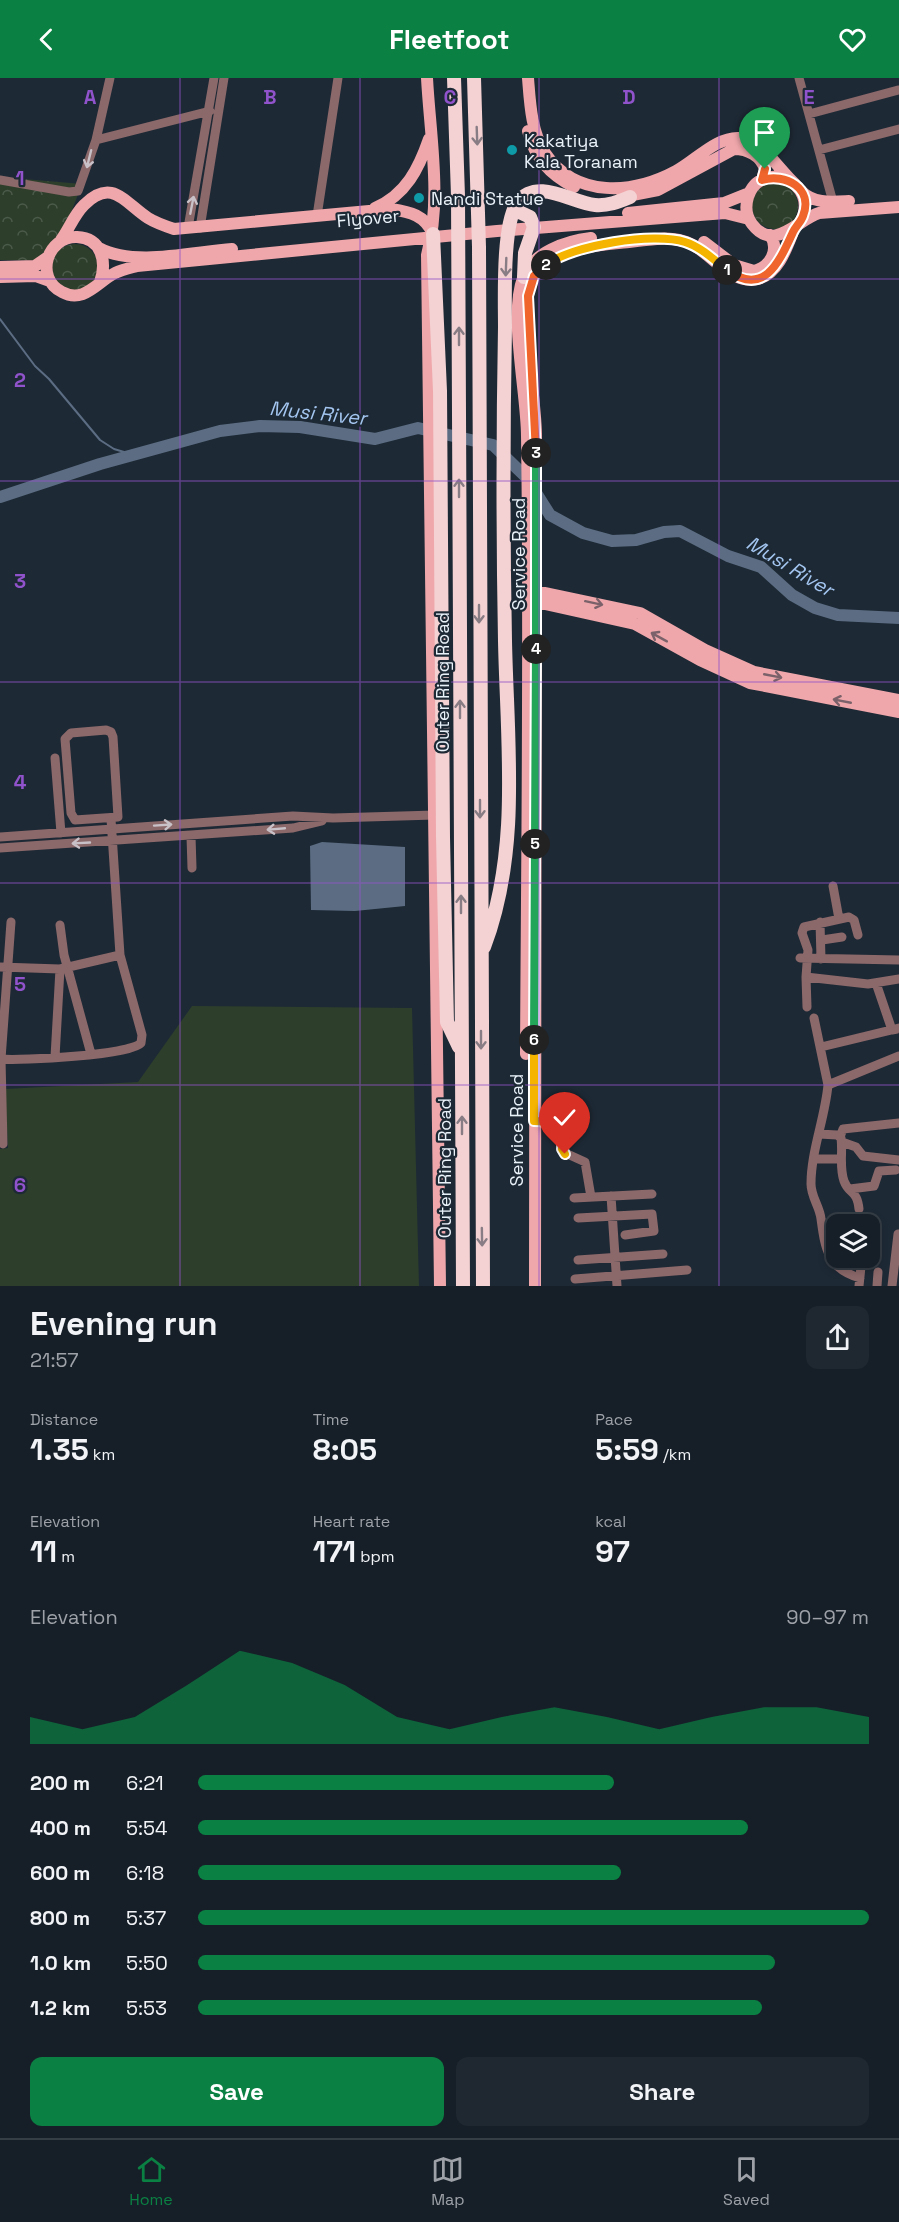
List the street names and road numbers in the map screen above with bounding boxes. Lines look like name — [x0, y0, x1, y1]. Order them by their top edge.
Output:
street label: Flyover — [336, 204, 400, 232]
street label: Service Road — [507, 498, 530, 610]
street label: Outer Ring Road — [431, 612, 454, 752]
street label: Service Road — [505, 1074, 528, 1186]
street label: Outer Ring Road — [433, 1098, 456, 1238]

